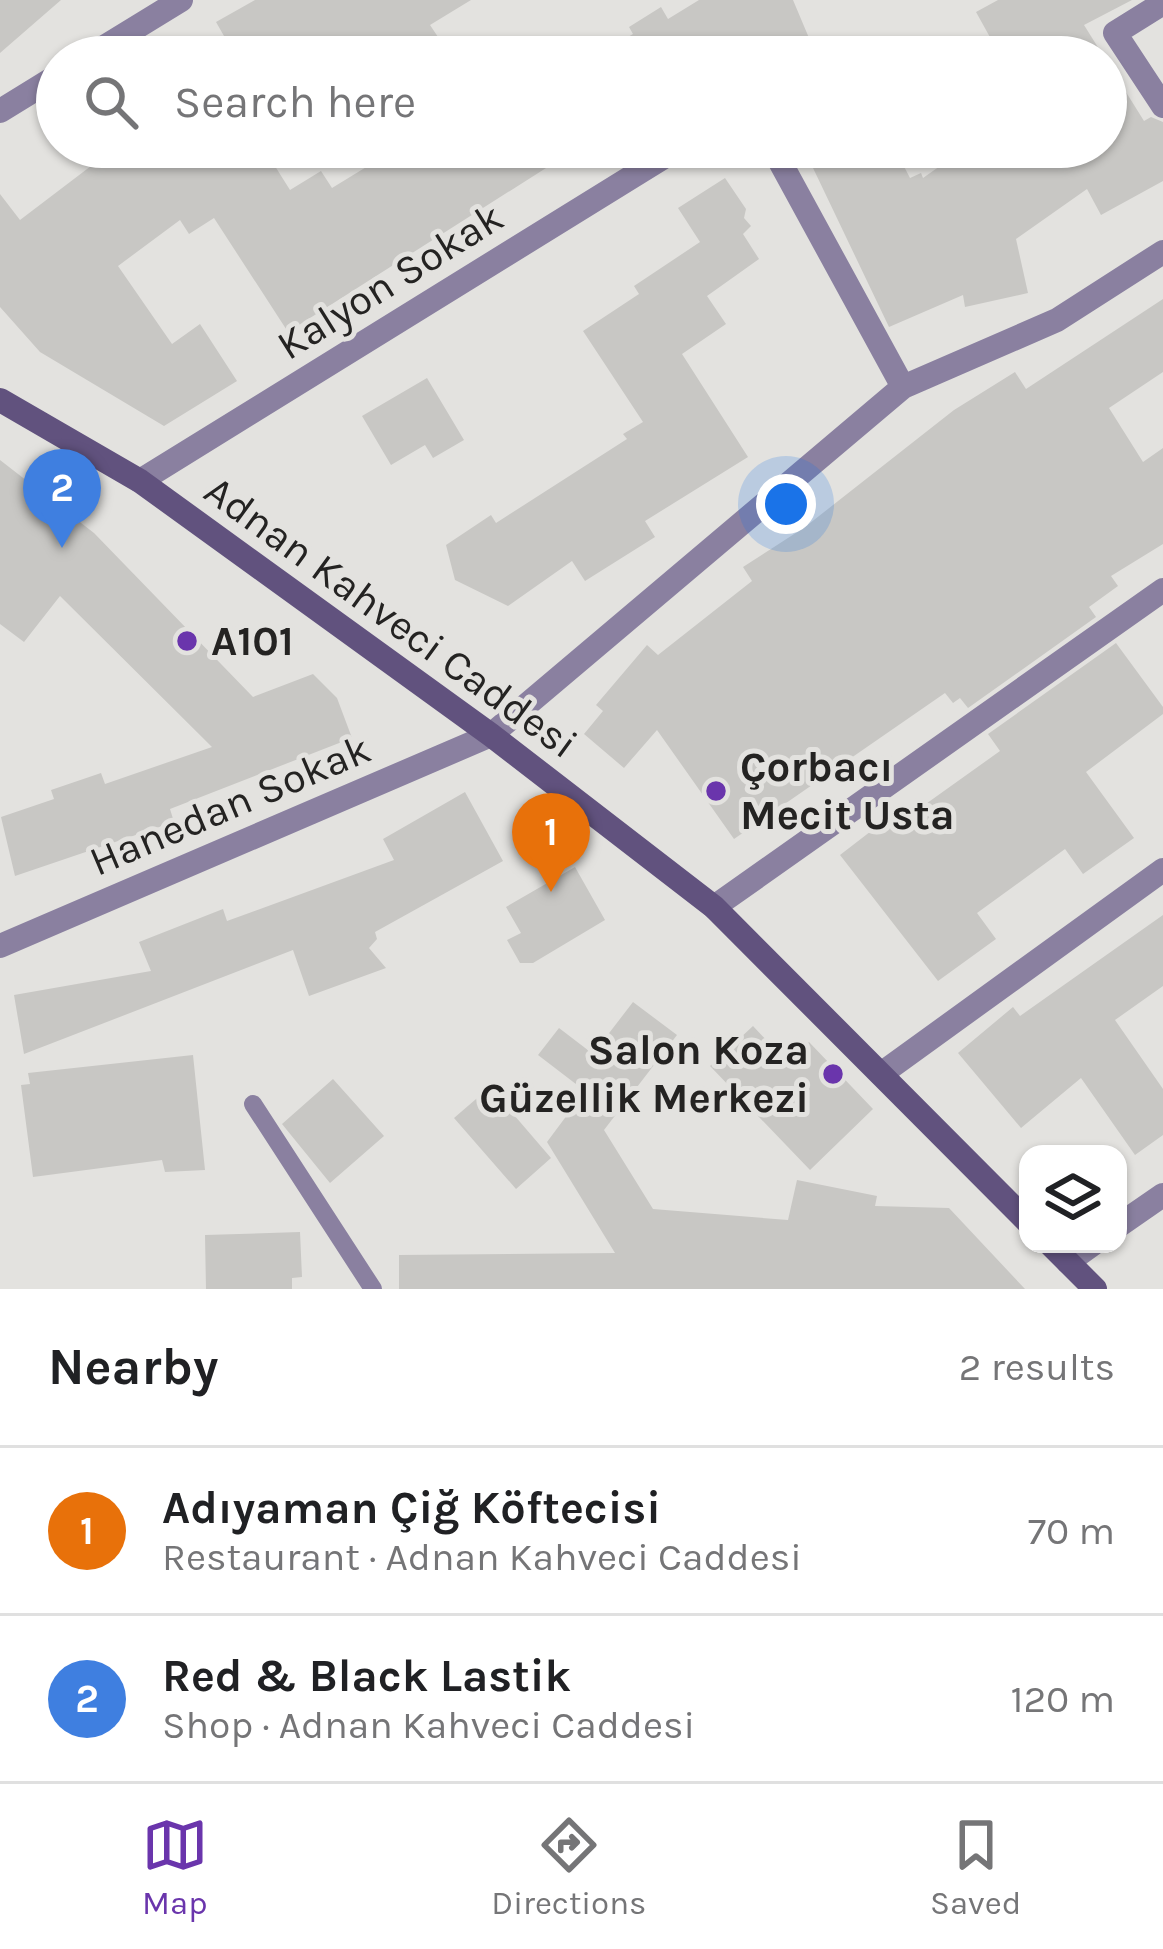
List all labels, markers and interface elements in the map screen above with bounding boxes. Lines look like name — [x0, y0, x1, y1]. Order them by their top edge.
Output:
search box — [36, 36, 1127, 168]
icon: search — [78, 69, 144, 135]
text: Search here — [174, 76, 416, 128]
street label: Kalyon Sokak — [268, 192, 512, 370]
pin: 2 — [23, 449, 101, 548]
street label: Adnan Kahveci Caddesi — [195, 465, 587, 769]
your location — [756, 474, 816, 534]
place label: A101 — [211, 616, 294, 666]
marker: A101 — [174, 628, 200, 654]
street label: Hanedan Sokak — [82, 723, 378, 887]
place label: Çorbacı Mecit Usta — [740, 742, 954, 840]
marker: Çorbacı Mecit Usta — [703, 778, 729, 804]
pin: 1 — [512, 793, 590, 892]
place label: Salon Koza Güzellik Merkezi — [479, 1025, 809, 1123]
marker: Salon Koza Güzellik Merkezi — [820, 1061, 846, 1087]
map controls — [1019, 1145, 1127, 1253]
button: layers — [1019, 1145, 1127, 1253]
text: Nearby — [48, 1337, 218, 1397]
text: 2 results — [959, 1344, 1115, 1390]
text: Adıyaman Çiğ Köftecisi — [162, 1482, 661, 1534]
text: 1 — [80, 1508, 94, 1554]
text: 70 m — [1028, 1508, 1115, 1554]
text: Restaurant · Adnan Kahveci Caddesi — [162, 1534, 802, 1580]
text: Red & Black Lastik — [162, 1650, 571, 1702]
text: 2 — [75, 1676, 99, 1722]
text: 120 m — [1011, 1676, 1115, 1722]
text: Shop · Adnan Kahveci Caddesi — [162, 1702, 695, 1748]
tab: Map — [142, 1812, 208, 1922]
tab: Directions — [491, 1812, 646, 1922]
tab: Saved — [930, 1812, 1021, 1922]

